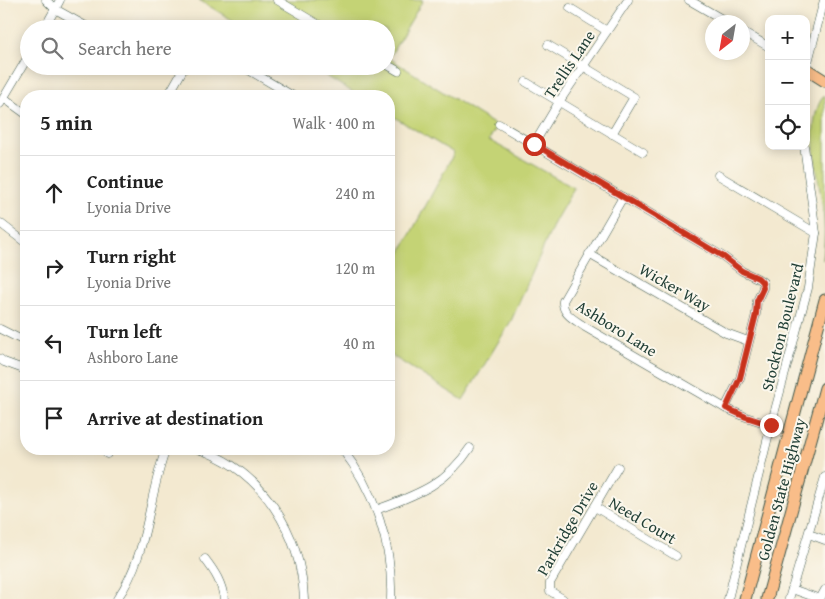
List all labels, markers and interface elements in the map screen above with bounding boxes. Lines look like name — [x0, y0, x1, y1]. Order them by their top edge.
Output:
north arrow — [705, 15, 750, 60]
map controls — [765, 15, 810, 150]
button: + — [765, 15, 810, 60]
search box — [20, 20, 395, 75]
street label: Trellis Lane — [537, 25, 601, 103]
icon: search — [38, 34, 66, 62]
text: Search here — [78, 34, 172, 62]
button: − — [765, 60, 810, 105]
button: locate — [765, 105, 810, 150]
text: 5 min — [40, 107, 92, 138]
text: Walk · 400 m — [292, 111, 375, 135]
route start — [523, 133, 546, 156]
text: Continue — [87, 167, 164, 195]
icon: ahead — [40, 179, 68, 207]
text: 240 m — [335, 181, 375, 205]
text: Lyonia Drive — [87, 195, 171, 219]
text: Turn right — [87, 242, 176, 270]
icon: right — [40, 254, 68, 282]
text: 120 m — [335, 256, 375, 280]
street label: Wicker Way — [635, 257, 715, 317]
street label: Stockton Boulevard — [755, 260, 810, 393]
text: Lyonia Drive — [87, 270, 171, 294]
street label: Ashboro Lane — [572, 294, 662, 362]
text: Turn left — [87, 317, 162, 345]
icon: left — [40, 329, 68, 357]
text: 40 m — [343, 331, 375, 355]
text: Ashboro Lane — [87, 345, 178, 369]
icon: arrive — [40, 404, 68, 432]
text: Arrive at destination — [87, 404, 263, 432]
route end — [760, 414, 783, 437]
street label: Golden State Highway — [750, 415, 812, 563]
street label: Parkridge Drive — [530, 476, 604, 580]
street label: Need Court — [605, 490, 682, 550]

